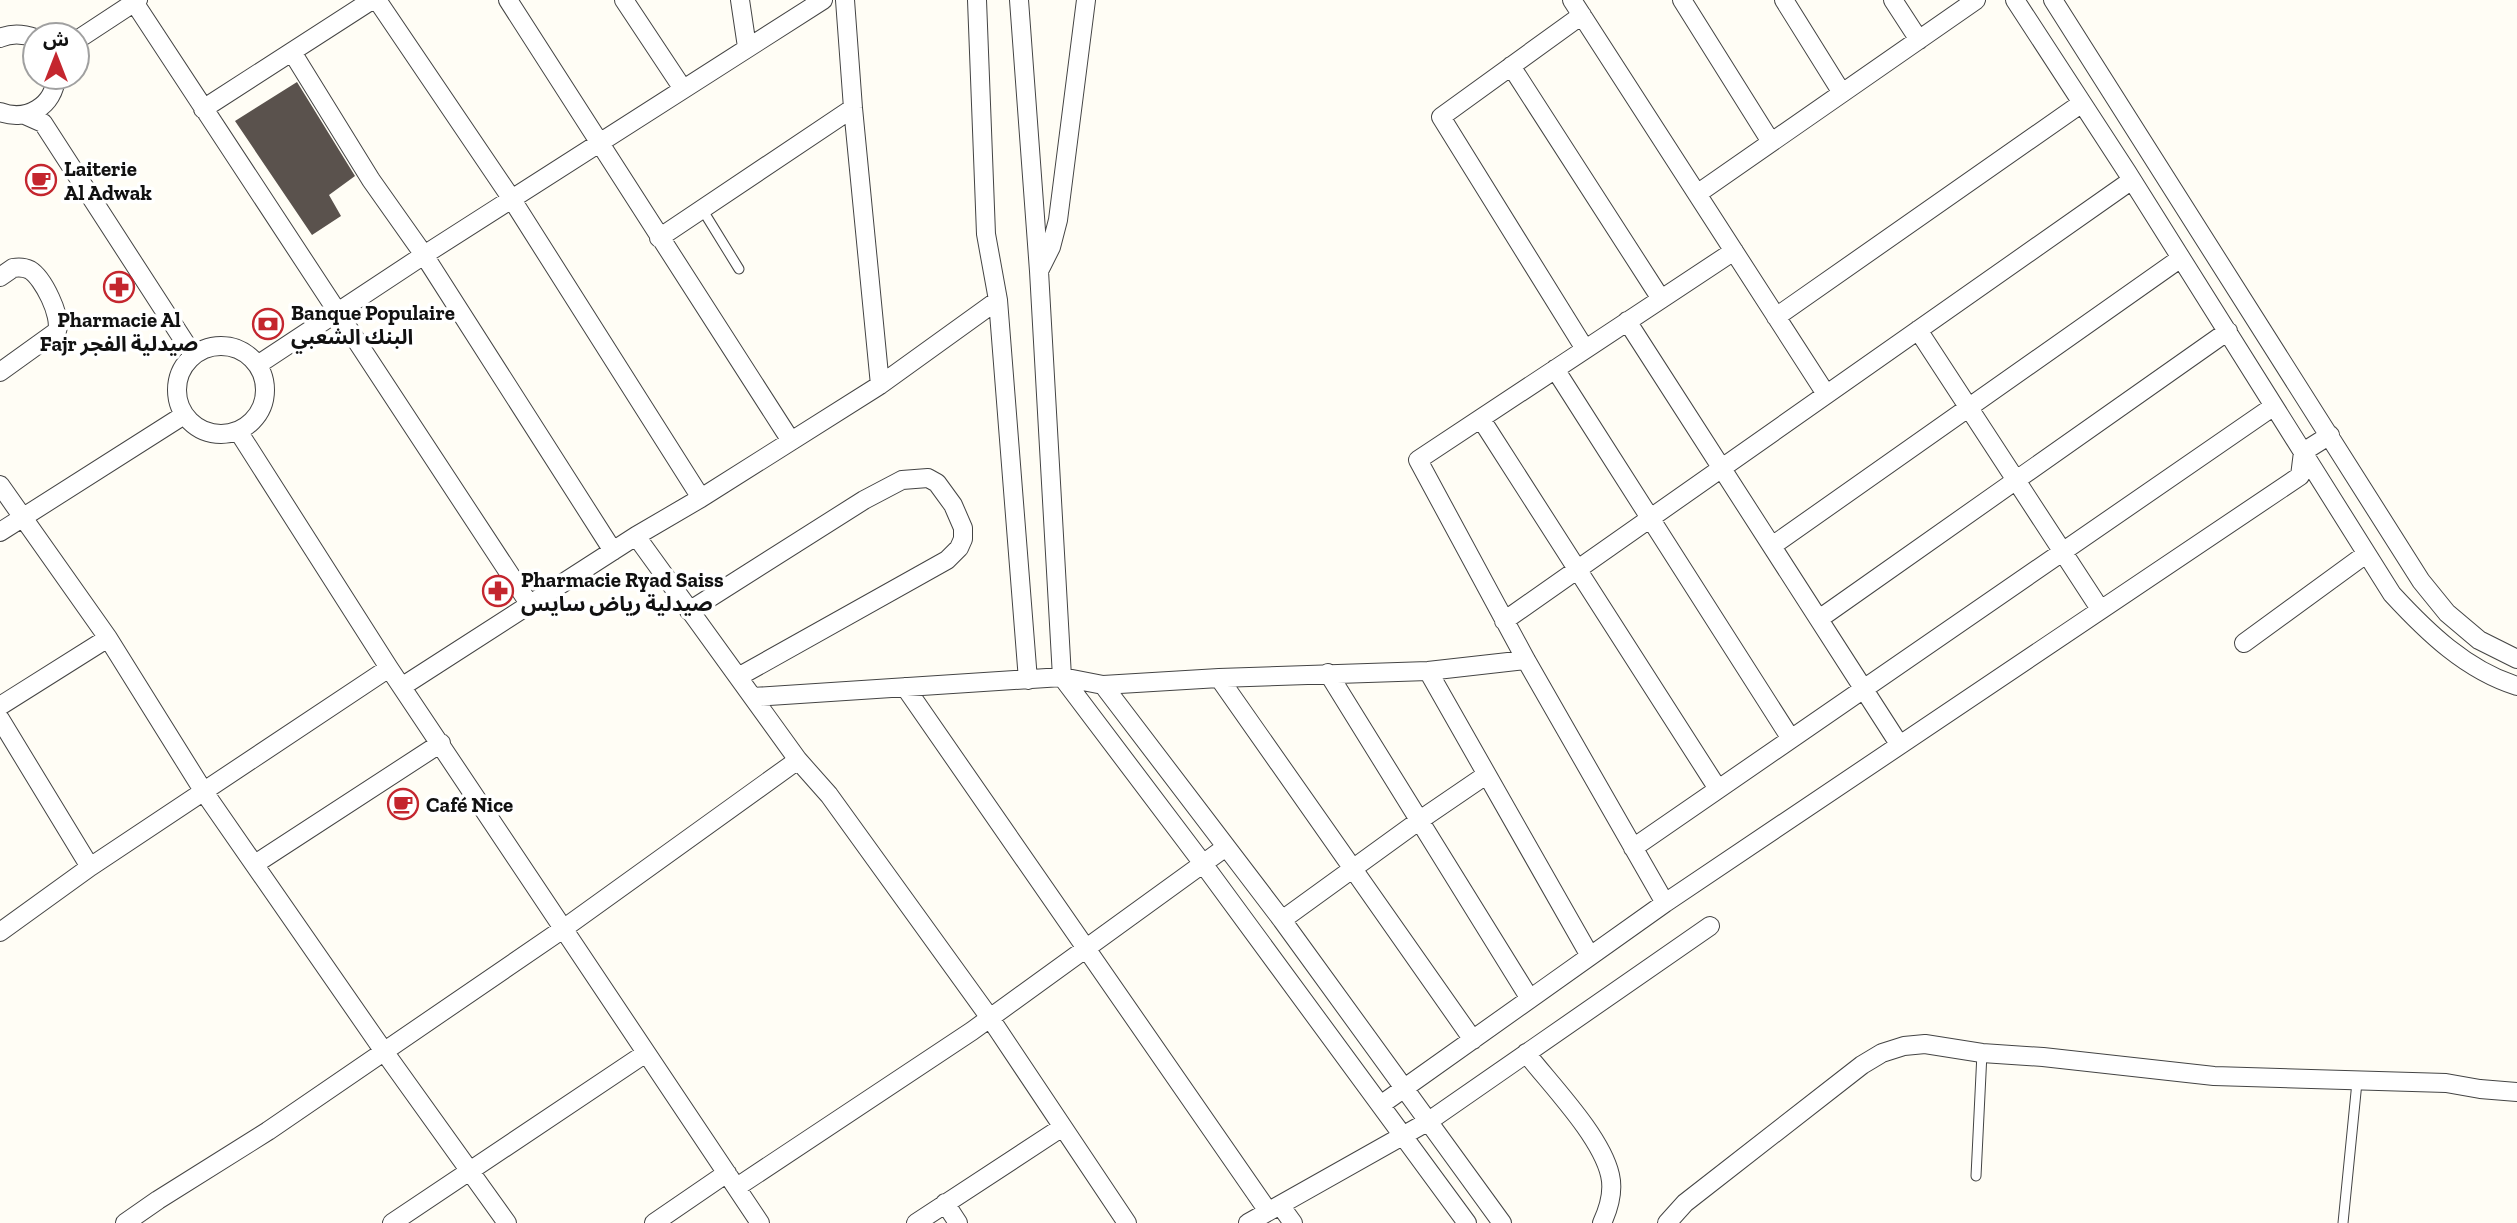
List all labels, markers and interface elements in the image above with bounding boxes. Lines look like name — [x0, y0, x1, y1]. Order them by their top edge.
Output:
north arrow — [21, 21, 91, 91]
text: ش — [43, 28, 69, 51]
place label: Laiterie Al Adwak — [64, 156, 152, 205]
cafe icon: Laiterie Al Adwak — [24, 163, 58, 197]
pharmacy icon: Pharmacie Al Fajr صيدلية الفجر — [102, 270, 136, 304]
place label: Banque Populaire البنك الشعبي — [291, 300, 455, 353]
place label: Pharmacie Al Fajr صيدلية الفجر — [40, 307, 198, 356]
bank icon: Banque Populaire البنك الشعبي — [251, 307, 285, 341]
place label: Pharmacie Ryad Saiss صيدلية رياض سايس — [521, 567, 724, 616]
pharmacy icon: Pharmacie Ryad Saiss صيدلية رياض سايس — [481, 574, 515, 608]
cafe icon: Café Nice — [386, 787, 420, 821]
place label: Café Nice — [426, 792, 513, 817]

